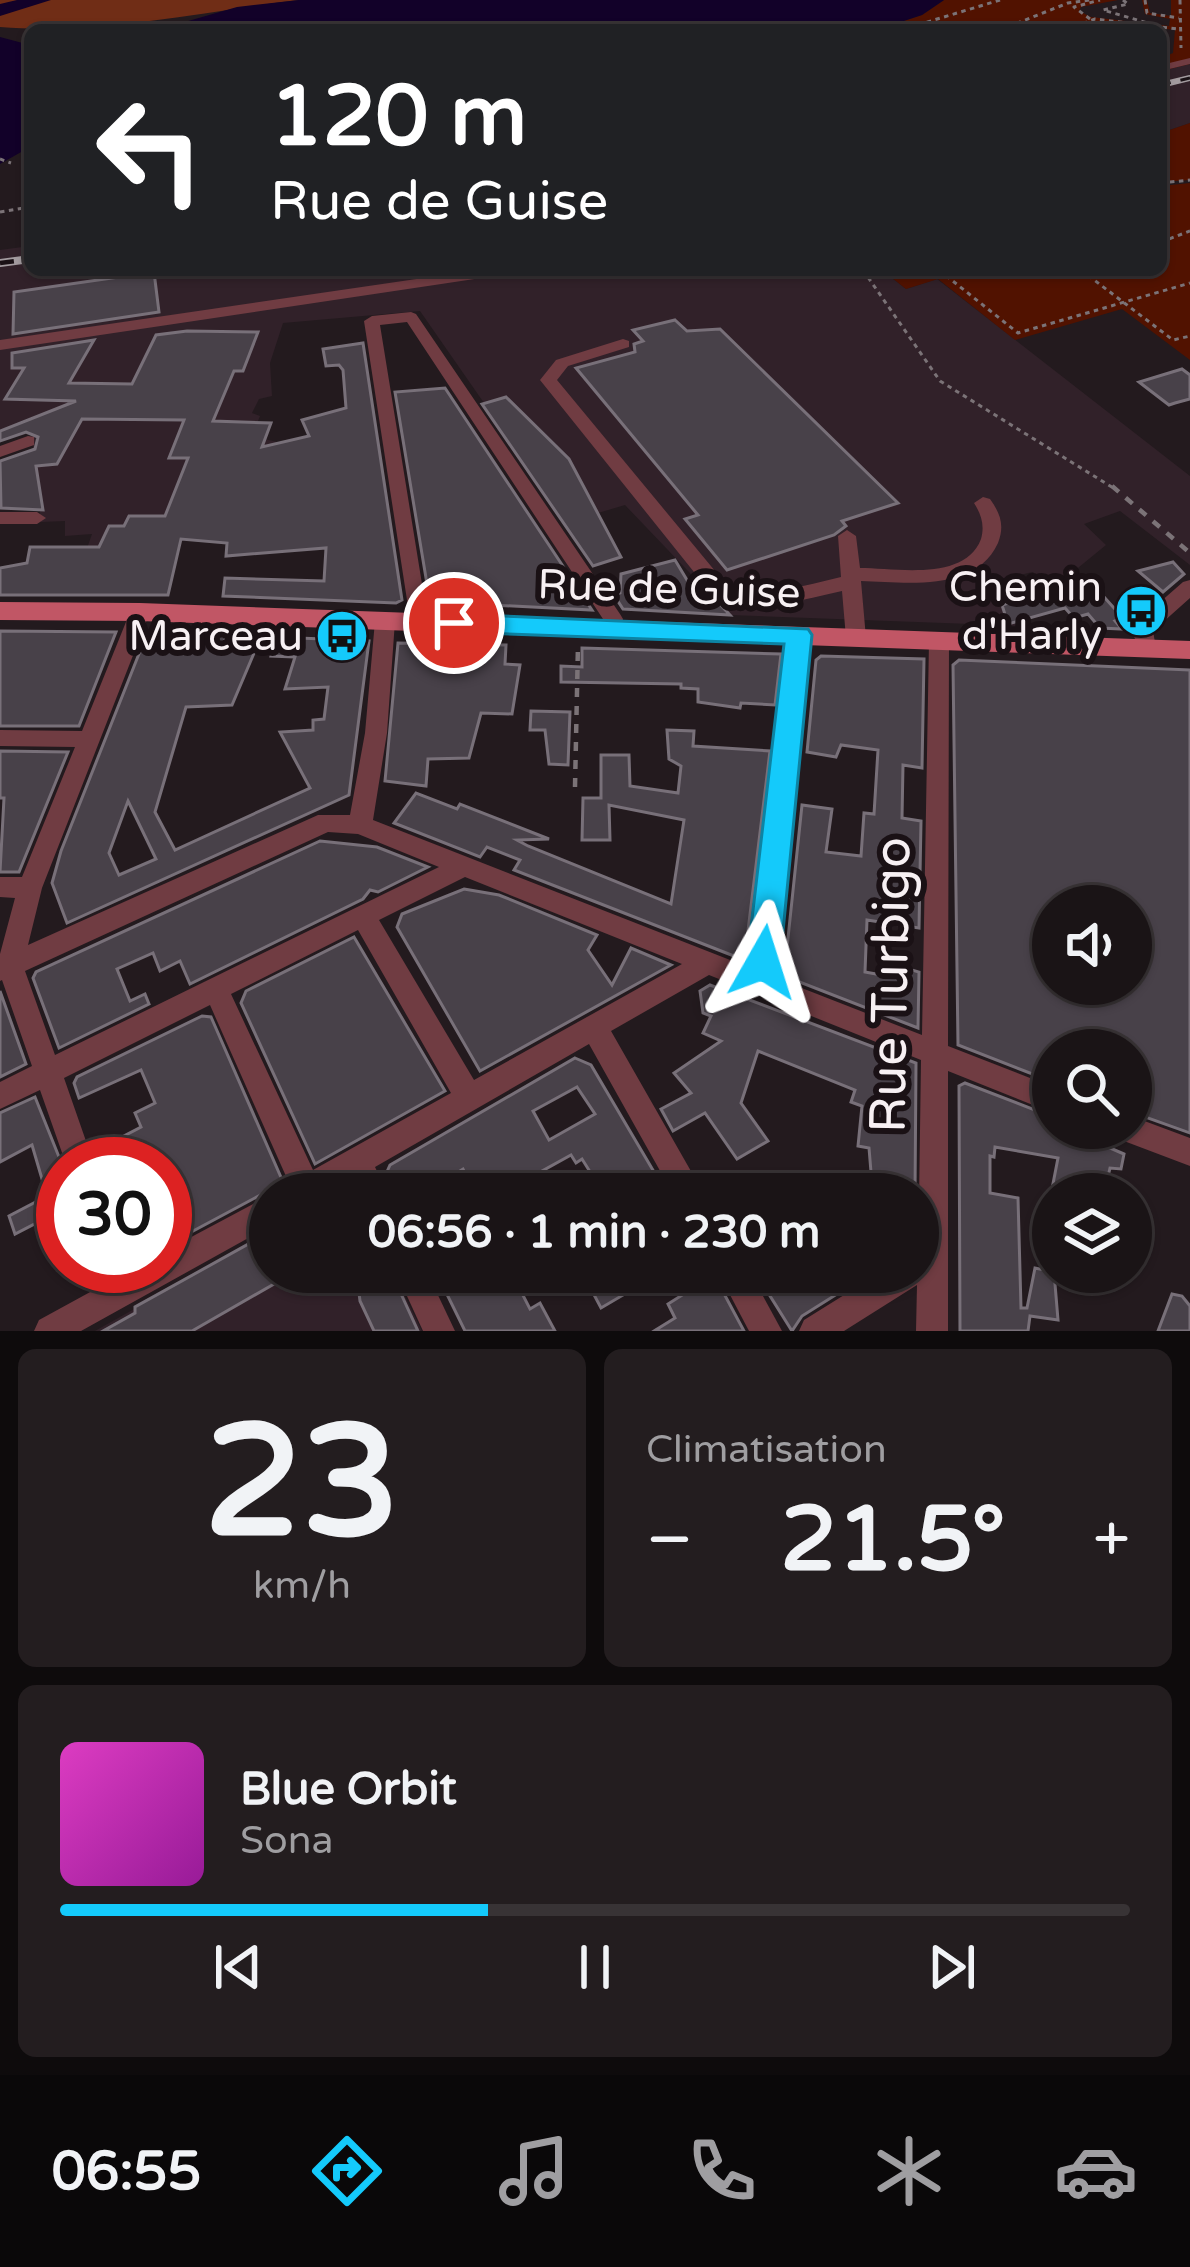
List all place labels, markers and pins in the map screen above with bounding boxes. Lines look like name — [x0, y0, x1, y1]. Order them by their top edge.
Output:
place label: Chemin d'Harly — [949, 562, 1102, 661]
pin — [403, 572, 505, 674]
bus stop icon: Chemin d'Harly — [1113, 583, 1169, 639]
bus stop icon: Marceau — [314, 608, 370, 664]
place label: Marceau — [128, 611, 303, 662]

